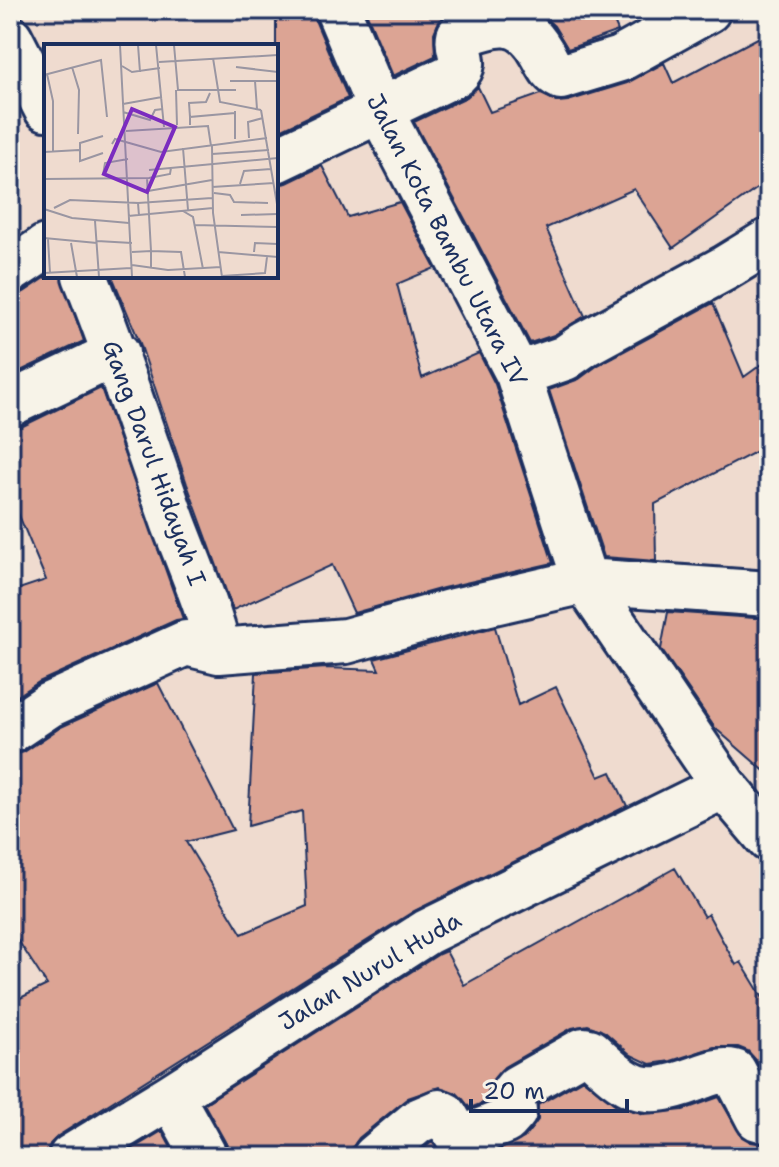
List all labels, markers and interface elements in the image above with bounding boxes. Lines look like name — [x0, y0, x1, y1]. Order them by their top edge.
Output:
inset map — [44, 44, 278, 278]
street label: Jalan Kota Bambu Utara IV — [359, 88, 535, 392]
street label: Gang Darul Hidayah I — [95, 336, 213, 590]
street label: Jalan Nurul Huda — [273, 904, 467, 1038]
scale bar — [471, 1063, 627, 1113]
text: 20 m — [483, 1075, 545, 1107]

